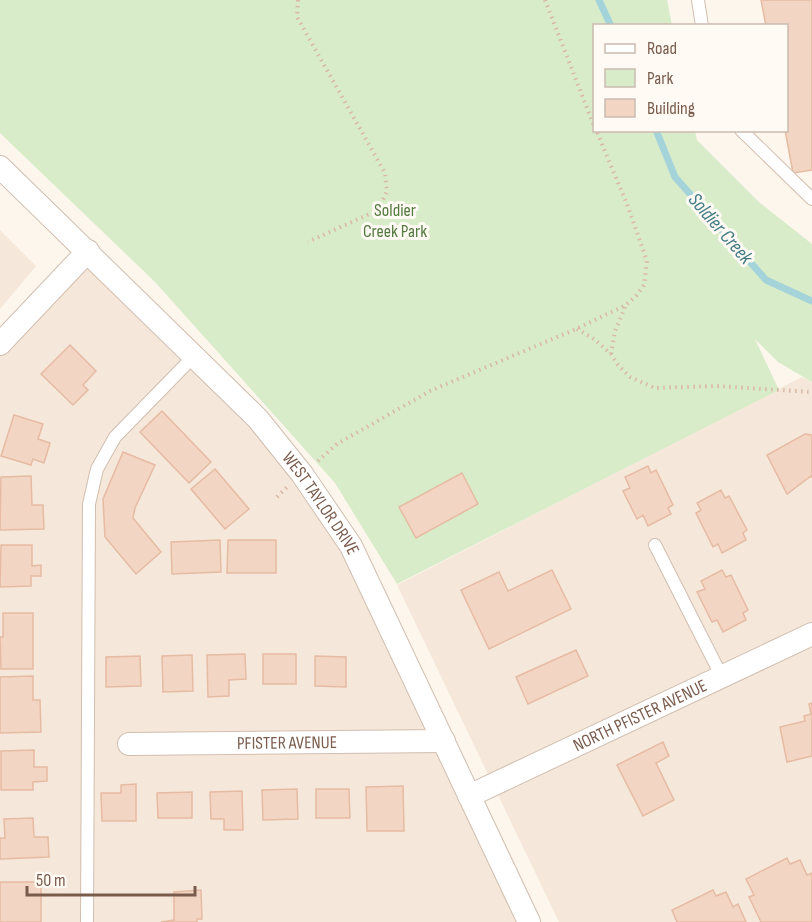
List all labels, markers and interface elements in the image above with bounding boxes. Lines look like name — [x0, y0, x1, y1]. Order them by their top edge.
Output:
legend — [593, 24, 788, 132]
text: Road — [647, 38, 677, 59]
text: Park — [647, 68, 673, 89]
text: Building — [647, 98, 695, 119]
water label: Soldier Creek — [683, 188, 758, 270]
park label: Soldier Creek Park — [363, 200, 427, 242]
street label: WEST TAYLOR DRIVE — [278, 448, 364, 558]
street label: NORTH PFISTER AVENUE — [570, 675, 710, 756]
street label: PFISTER AVENUE — [237, 732, 337, 754]
scale bar — [27, 859, 195, 897]
text: 50 m — [36, 870, 66, 891]

